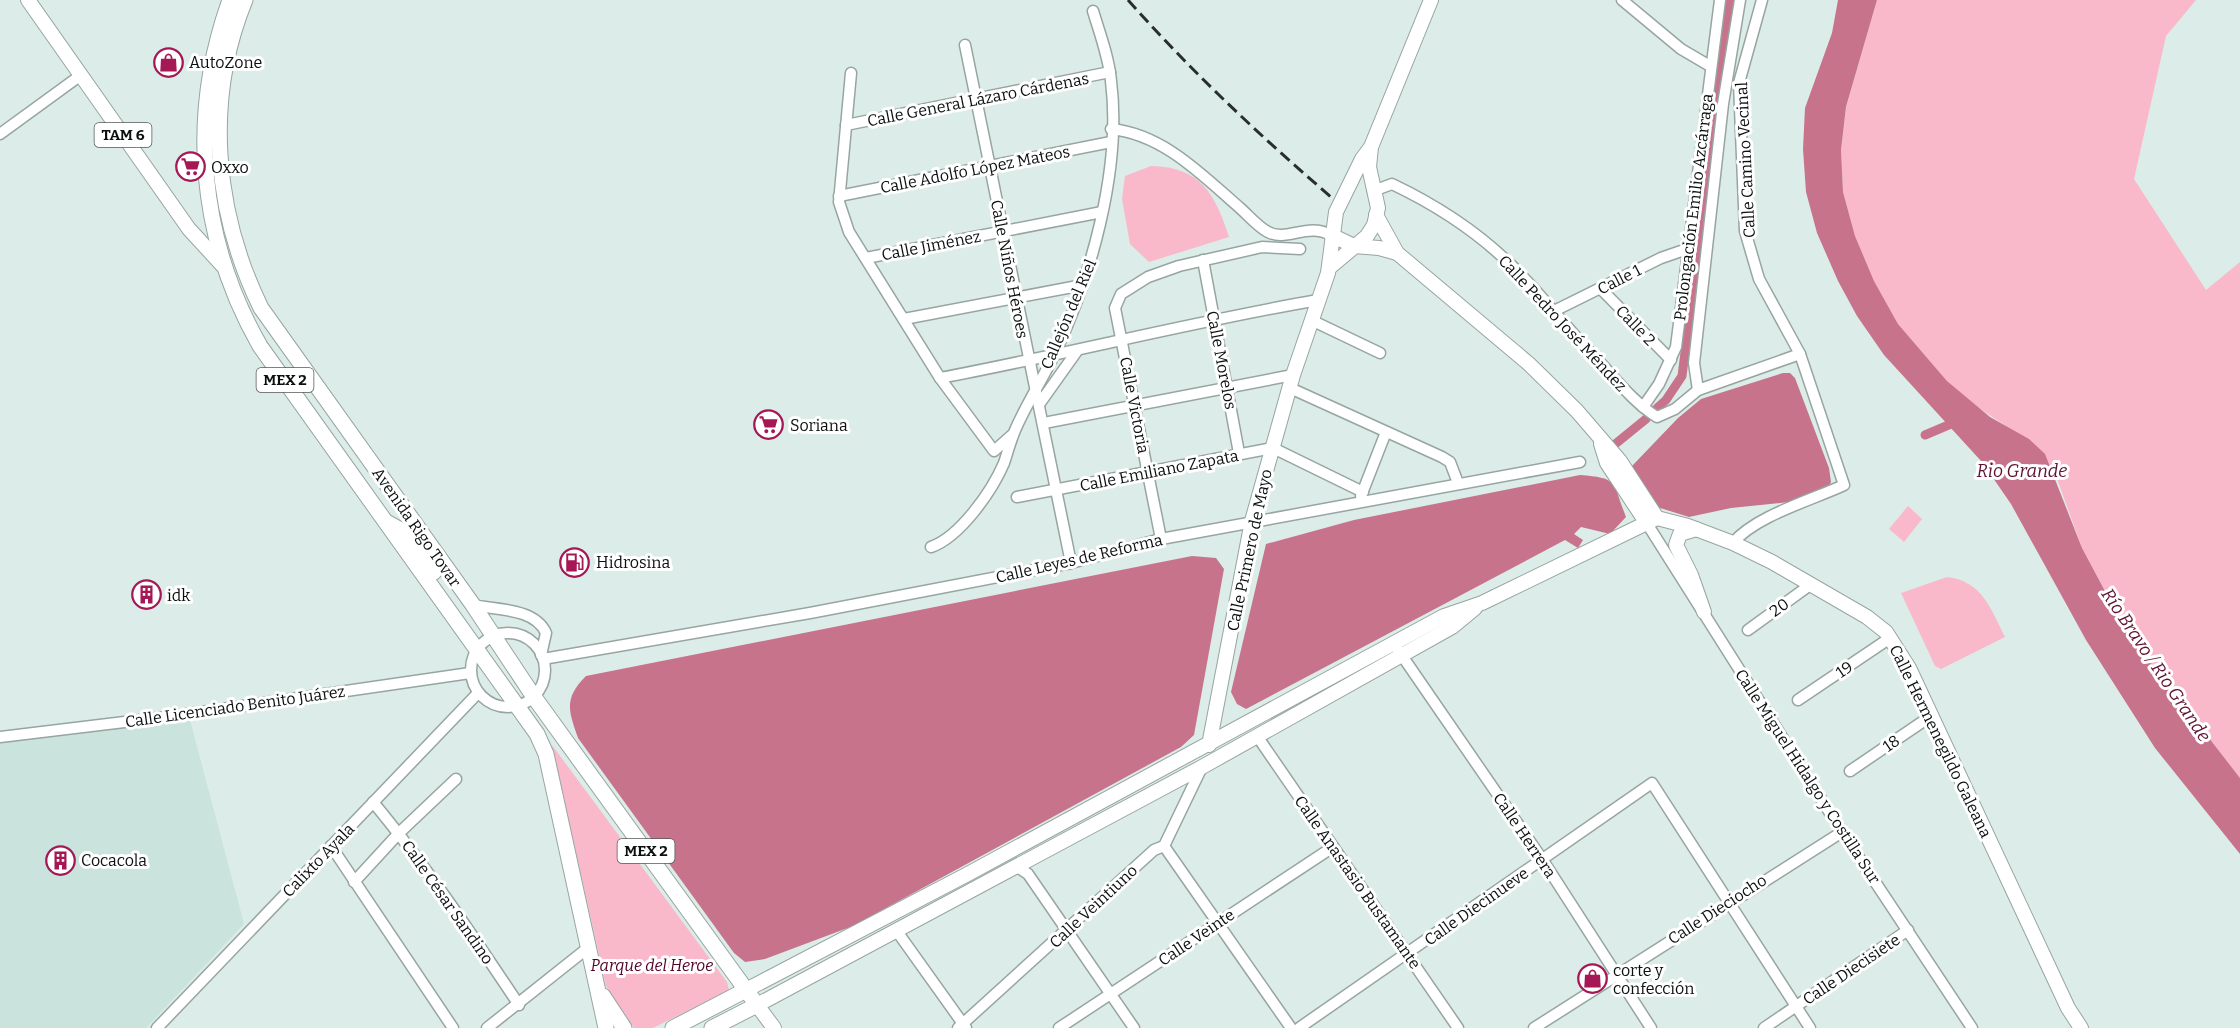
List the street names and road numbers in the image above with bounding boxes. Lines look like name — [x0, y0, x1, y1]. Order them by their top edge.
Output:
street label: Calle General Lázaro Cárdenas — [866, 69, 1091, 130]
street label: Calle Camino Vecinal — [1732, 81, 1759, 238]
street label: Prolongación Emilio Azcárraga — [1670, 92, 1717, 322]
road number: TAM 6 — [94, 123, 152, 147]
street label: Calle Adolfo López Mateos — [879, 142, 1072, 197]
street label: Calle Niños Héroes — [987, 198, 1032, 340]
street label: Calle Jiménez — [880, 227, 983, 264]
street label: Calle Pedro José Méndez — [1495, 251, 1631, 396]
street label: Callejón del Riel — [1037, 256, 1100, 372]
street label: Calle 1 — [1594, 260, 1645, 298]
street label: Calle 2 — [1612, 301, 1659, 349]
street label: Calle Morelos — [1203, 309, 1240, 411]
street label: Calle Victoria — [1116, 355, 1153, 455]
road number: MEX 2 — [256, 368, 314, 392]
street label: Calle Emiliano Zapata — [1078, 446, 1240, 495]
street label: Avenida Rigo Tovar — [368, 464, 465, 591]
street label: Calle Primero de Mayo — [1223, 467, 1276, 633]
street label: Calle Leyes de Reforma — [994, 530, 1165, 587]
street label: 20 — [1766, 594, 1793, 621]
street label: Calle Hermenegildo Galeana — [1885, 642, 1996, 841]
street label: 19 — [1832, 657, 1856, 682]
street label: Calle Miguel Hidalgo y Costilla Sur — [1731, 665, 1884, 887]
street label: Calle Licenciado Benito Juárez — [124, 682, 347, 731]
street label: 18 — [1879, 731, 1903, 756]
street label: Calle Herrera — [1489, 789, 1560, 882]
street label: Calle Anastasio Bustamante — [1290, 792, 1425, 973]
street label: Calixto Ayala — [279, 819, 358, 901]
street label: Calle César Sandino — [398, 837, 498, 968]
road number: MEX 2 — [618, 839, 674, 863]
street label: Calle Veintiuno — [1045, 861, 1141, 952]
street label: Calle Diecinueve — [1421, 863, 1532, 949]
street label: Calle Dieciocho — [1664, 870, 1770, 948]
street label: Calle Veinte — [1155, 905, 1238, 970]
street label: Calle Diecisiete — [1799, 930, 1903, 1009]

